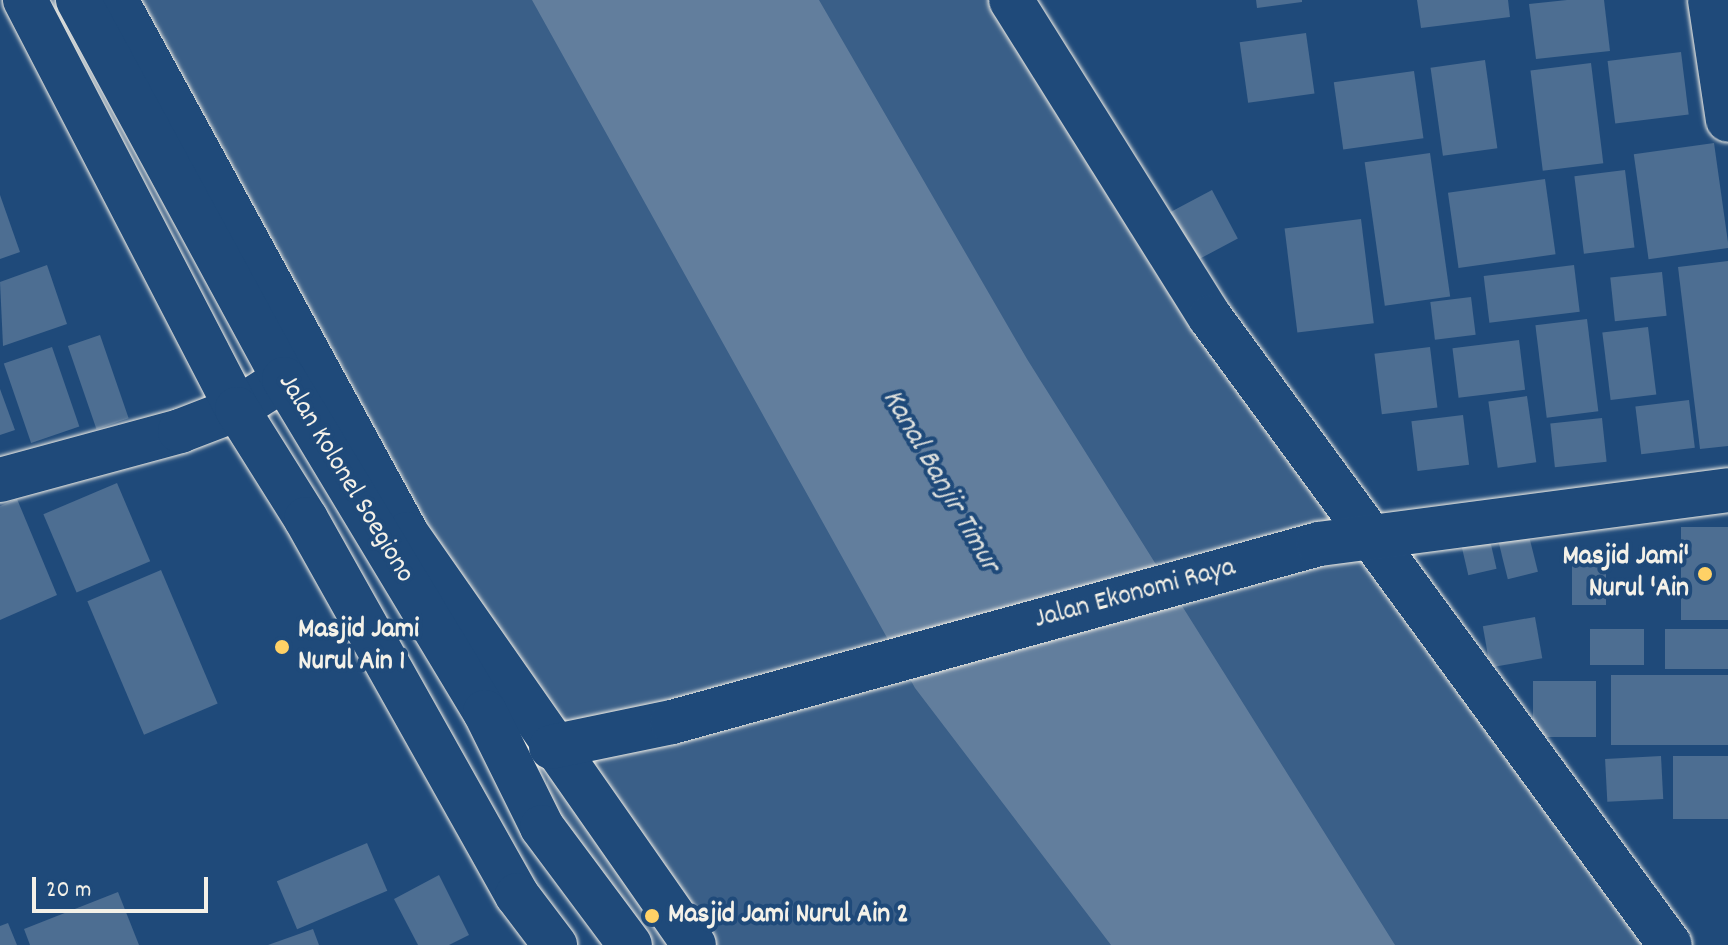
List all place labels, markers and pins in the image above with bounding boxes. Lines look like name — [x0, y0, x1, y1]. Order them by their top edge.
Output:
place label: Masjid Jami' Nurul 'Ain — [1562, 541, 1689, 607]
marker: Masjid Jami' Nurul 'Ain — [1696, 565, 1714, 583]
place label: Masjid Jami Nurul Ain 1 — [298, 614, 419, 680]
marker: Masjid Jami Nurul Ain 1 — [273, 638, 291, 656]
place label: Masjid Jami Nurul Ain 2 — [668, 899, 909, 933]
marker: Masjid Jami Nurul Ain 2 — [643, 907, 661, 925]

